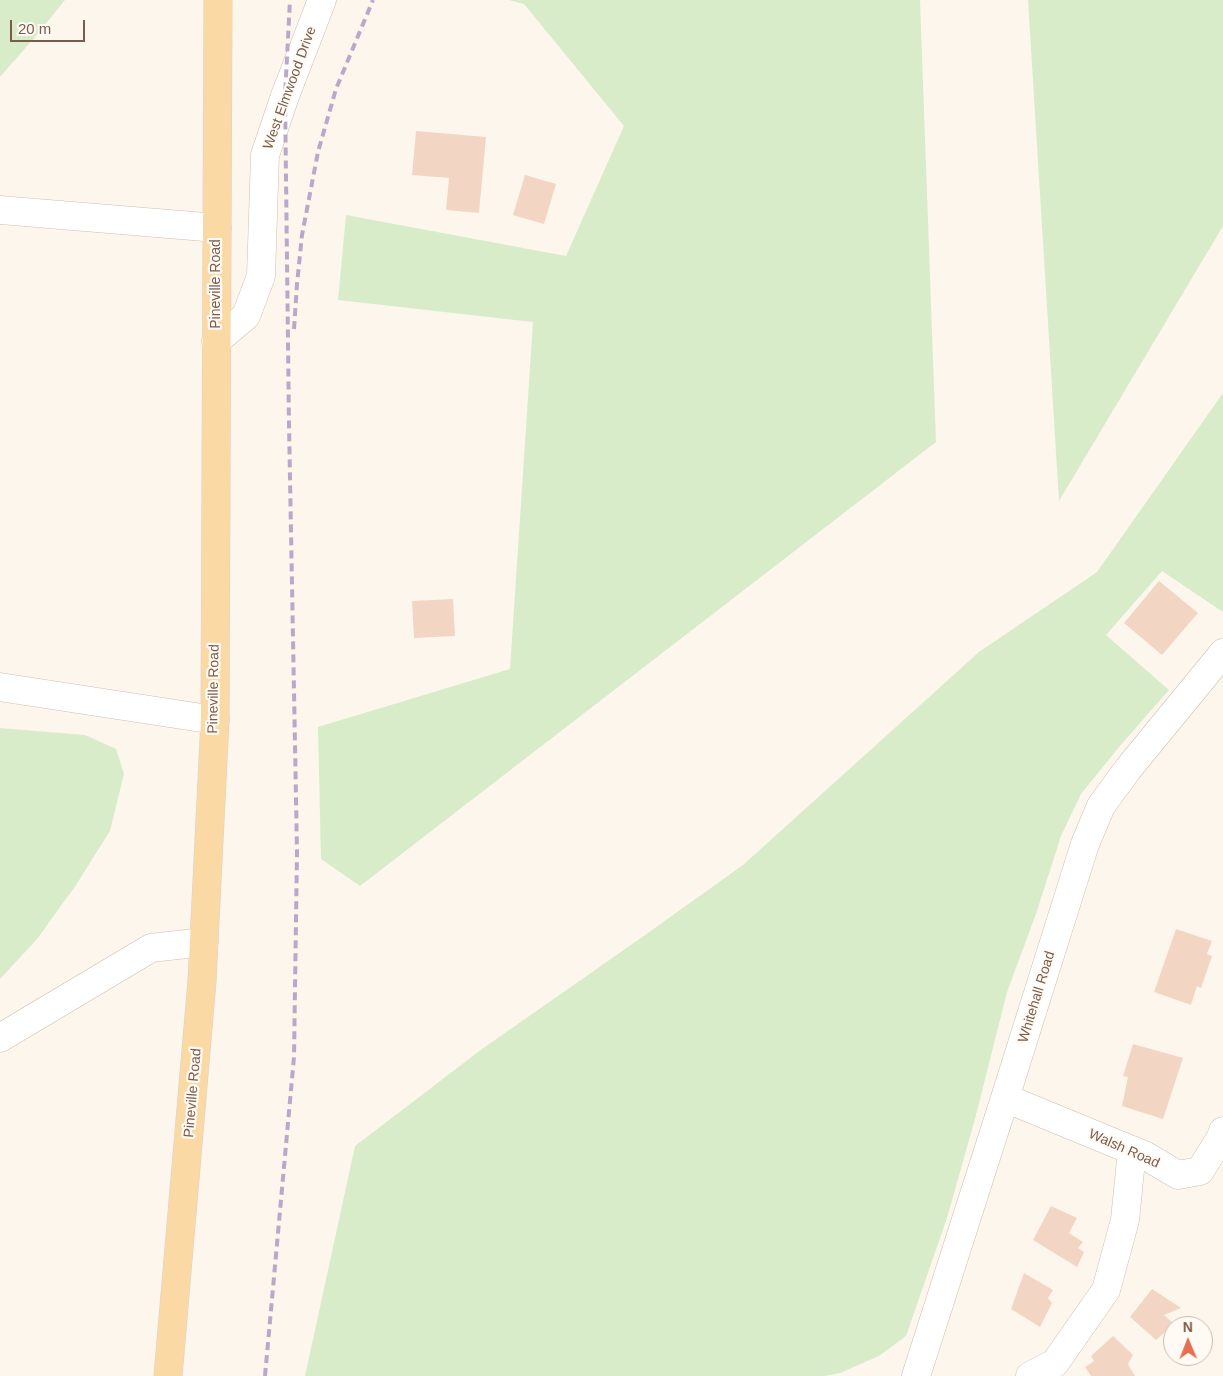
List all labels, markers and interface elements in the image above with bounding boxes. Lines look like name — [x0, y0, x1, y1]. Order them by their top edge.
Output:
scale bar — [12, 10, 88, 42]
text: 20 m — [18, 20, 51, 37]
street label: West Elmwood Drive — [260, 24, 320, 152]
street label: Pineville Road — [208, 239, 224, 329]
street label: Pineville Road — [205, 644, 223, 734]
street label: Whitehall Road — [1015, 949, 1059, 1045]
street label: Pineville Road — [181, 1048, 205, 1138]
street label: Walsh Road — [1086, 1126, 1162, 1172]
north arrow — [1163, 1316, 1213, 1366]
text: N — [1183, 1319, 1193, 1335]

